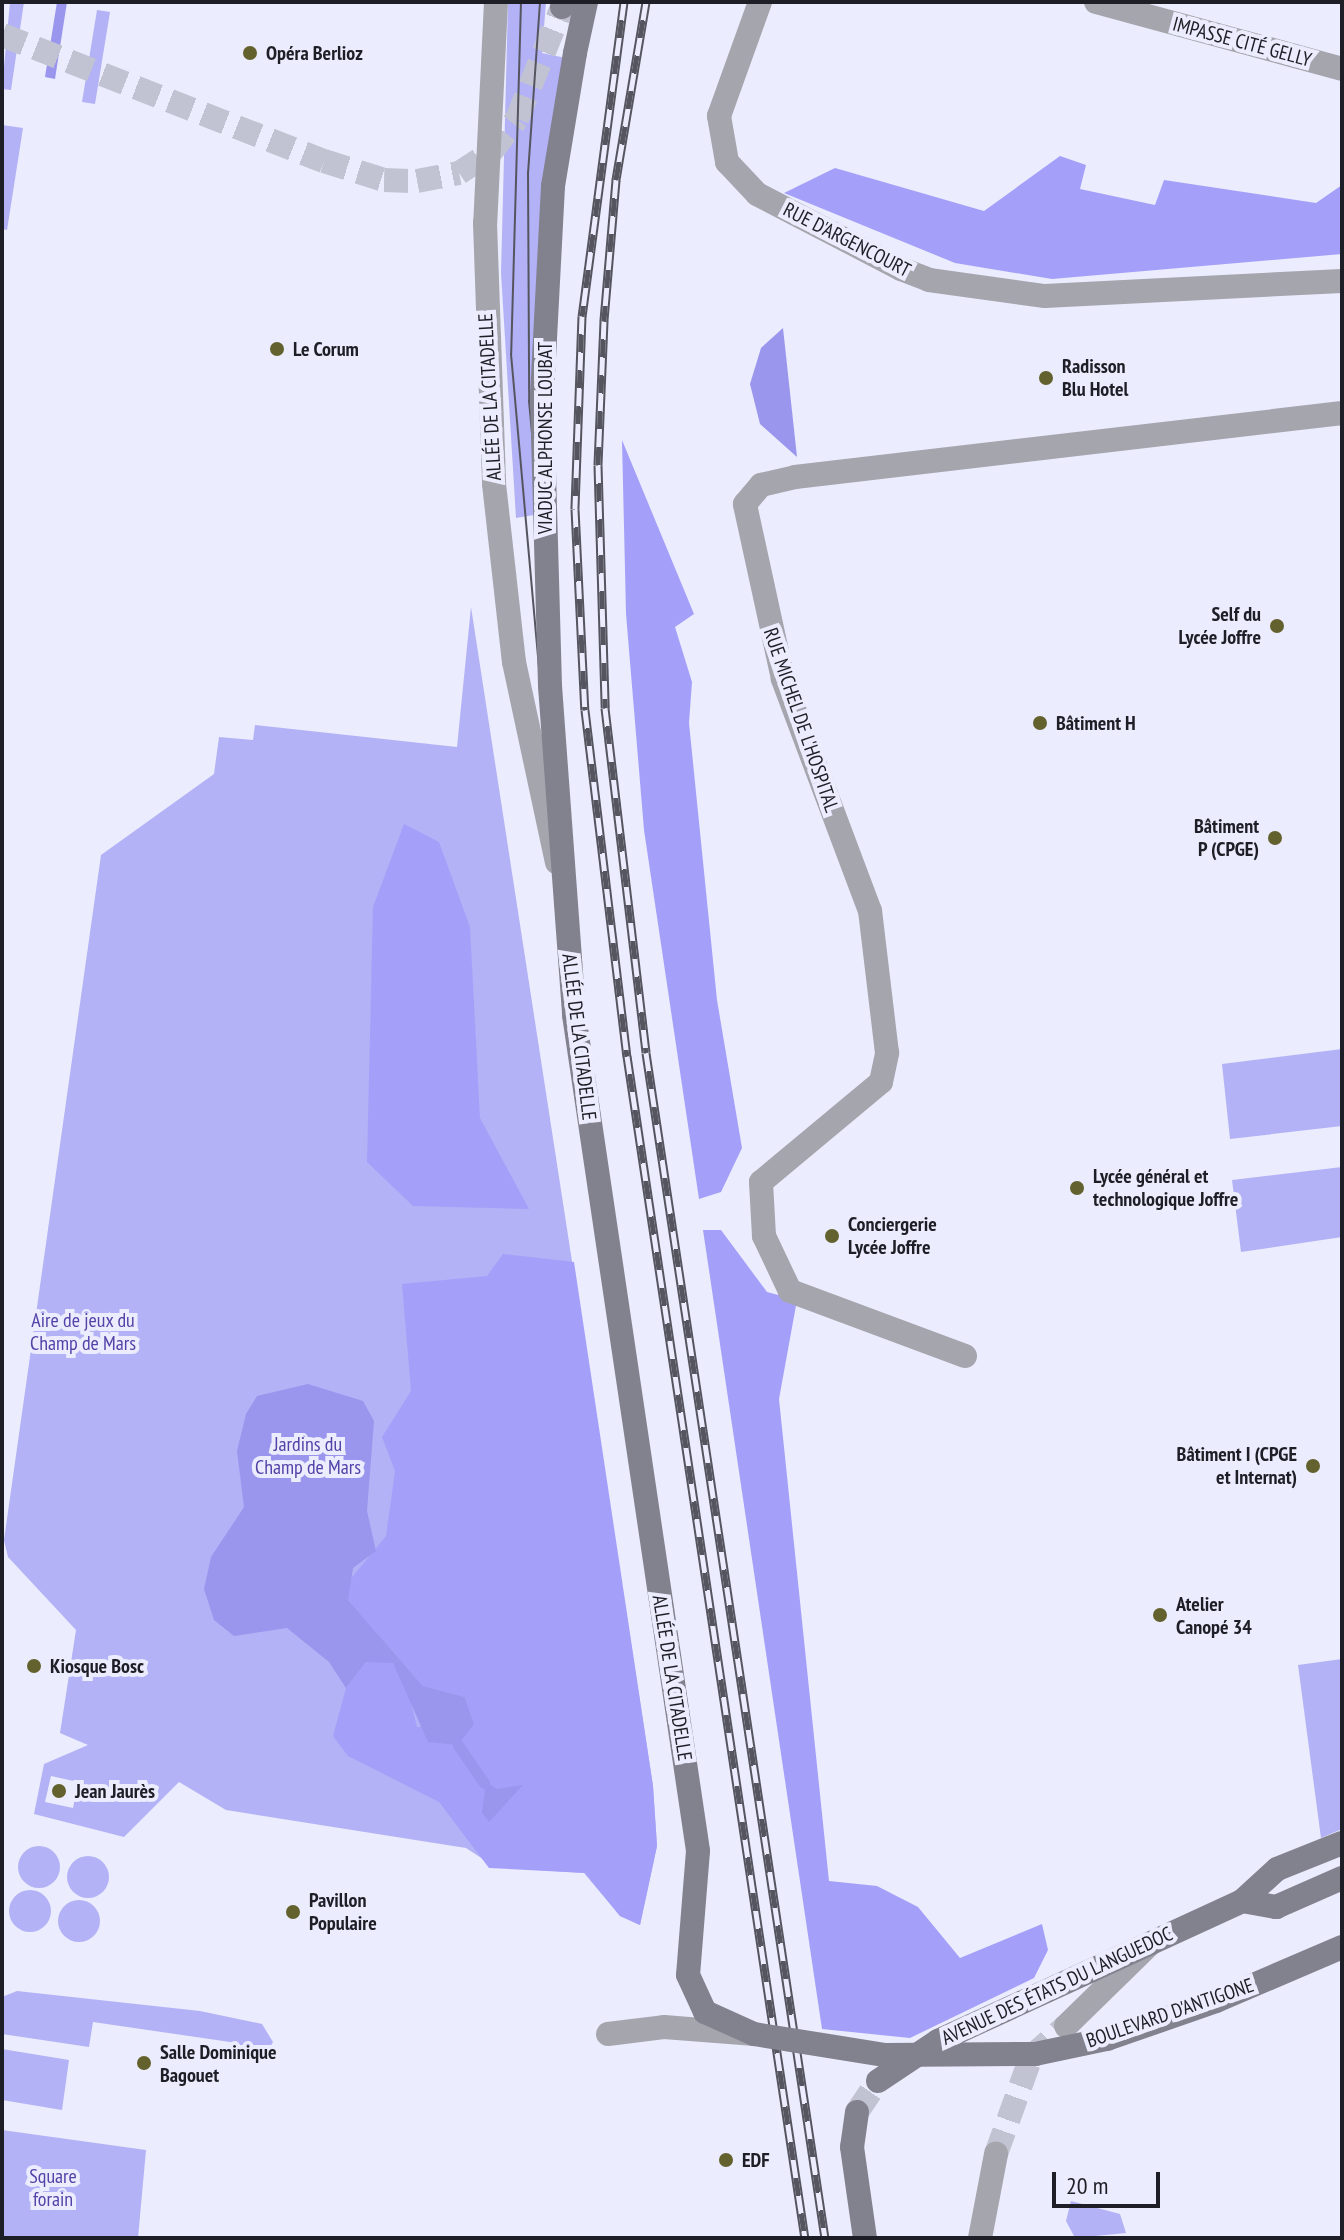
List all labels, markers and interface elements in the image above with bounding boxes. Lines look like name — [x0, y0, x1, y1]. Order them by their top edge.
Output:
street label: IMPASSE CITÉ GELLY — [1170, 12, 1314, 72]
place label: Opéra Berlioz — [266, 41, 363, 65]
marker: Opéra Berlioz — [241, 44, 259, 62]
street label: RUE D'ARGENCOURT — [779, 198, 915, 282]
street label: ALLÉE DE LA CITADELLE — [474, 312, 506, 482]
place label: Le Corum — [293, 337, 359, 361]
marker: Le Corum — [268, 340, 286, 358]
street label: VIADUC ALPHONSE LOUBAT — [533, 341, 557, 535]
place label: Radisson Blu Hotel — [1062, 354, 1128, 401]
marker: Radisson Blu Hotel — [1037, 369, 1055, 387]
place label: Self du Lycée Joffre — [1178, 602, 1261, 649]
marker: Self du Lycée Joffre — [1268, 617, 1286, 635]
street label: RUE MICHEL DE L'HOSPITAL — [758, 624, 844, 816]
place label: Bâtiment H — [1056, 711, 1136, 735]
marker: Bâtiment H — [1031, 714, 1049, 732]
place label: Bâtiment P (CPGE) — [1194, 814, 1259, 861]
marker: Bâtiment P (CPGE) — [1266, 829, 1284, 847]
street label: ALLÉE DE LA CITADELLE — [557, 952, 601, 1122]
place label: Lycée général et technologique Joffre — [1093, 1164, 1238, 1211]
marker: Lycée général et technologique Joffre — [1068, 1179, 1086, 1197]
place label: Conciergerie Lycée Joffre — [848, 1212, 937, 1259]
marker: Conciergerie Lycée Joffre — [823, 1227, 841, 1245]
park label: Aire de jeux du Champ de Mars — [30, 1309, 136, 1356]
park label: Jardins du Champ de Mars — [255, 1432, 361, 1479]
place label: Bâtiment I (CPGE et Internat) — [1177, 1442, 1297, 1489]
marker: Bâtiment I (CPGE et Internat) — [1304, 1457, 1322, 1475]
place label: Atelier Canopé 34 — [1176, 1592, 1252, 1639]
street label: ALLÉE DE LA CITADELLE — [647, 1593, 697, 1763]
marker: Atelier Canopé 34 — [1151, 1606, 1169, 1624]
place label: Kiosque Bosc — [50, 1654, 144, 1678]
marker: Kiosque Bosc — [25, 1657, 43, 1675]
place label: Jean Jaurès — [75, 1779, 155, 1803]
marker: Jean Jaurès — [50, 1782, 68, 1800]
place label: Pavillon Populaire — [309, 1888, 377, 1935]
marker: Pavillon Populaire — [284, 1903, 302, 1921]
street label: AVENUE DES ÉTATS DU LANGUEDOC — [938, 1922, 1176, 2050]
street label: BOULEVARD D'ANTIGONE — [1083, 1973, 1257, 2053]
place label: Salle Dominique Bagouet — [160, 2040, 277, 2087]
marker: Salle Dominique Bagouet — [135, 2054, 153, 2072]
place label: EDF — [742, 2148, 770, 2172]
marker: EDF — [717, 2151, 735, 2169]
scale bar — [1056, 2156, 1164, 2206]
park label: Square forain — [29, 2164, 77, 2211]
text: 20 m — [1066, 2170, 1108, 2201]

